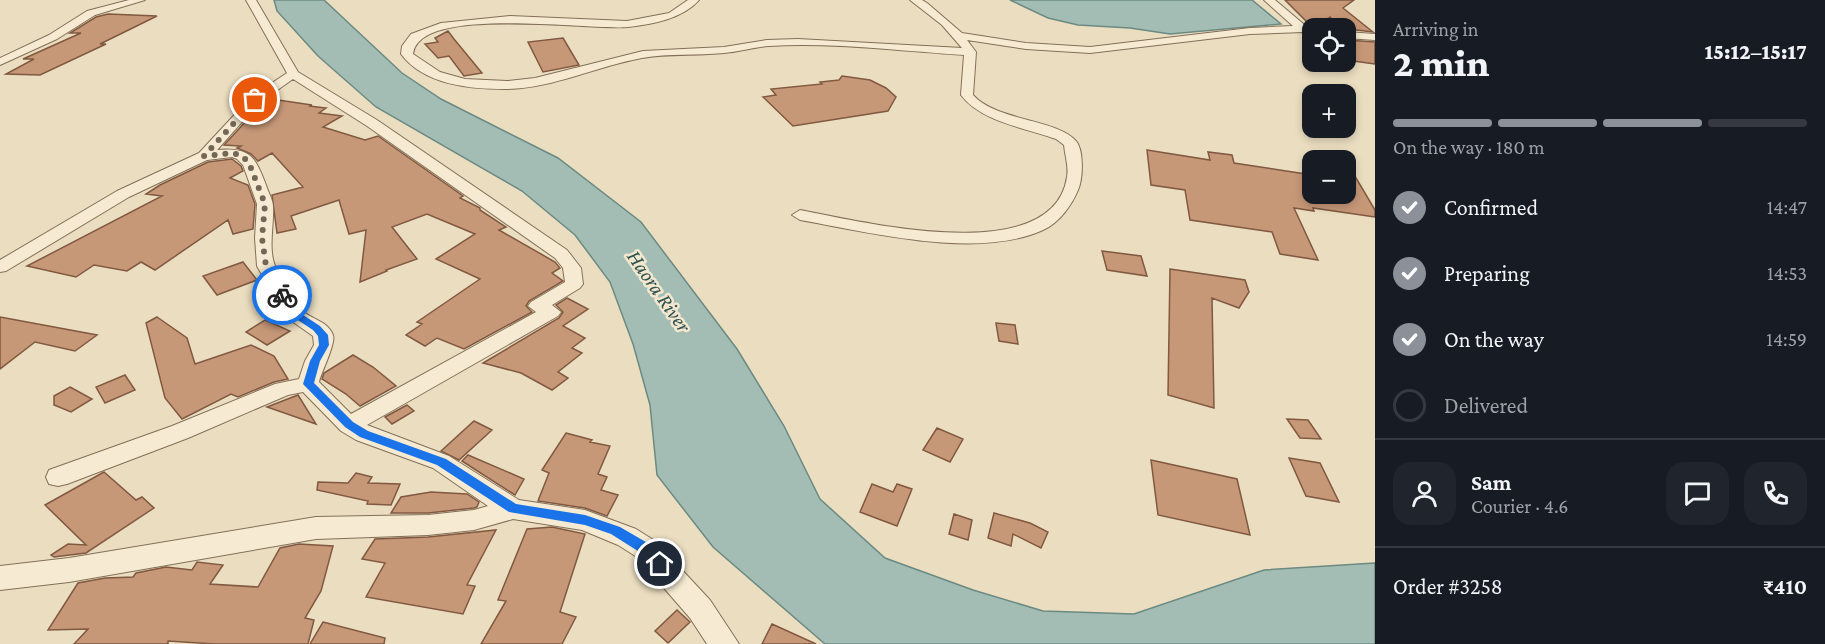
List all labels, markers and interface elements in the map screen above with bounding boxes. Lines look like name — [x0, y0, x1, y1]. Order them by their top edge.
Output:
map controls — [1302, 18, 1356, 204]
button: locate — [1302, 18, 1356, 72]
text: Arriving in — [1393, 18, 1478, 40]
text: 15:12–15:17 — [1704, 39, 1807, 64]
text: 2 min — [1393, 41, 1489, 84]
pin — [229, 74, 280, 125]
icon: bag — [238, 83, 271, 116]
button: + — [1302, 84, 1356, 138]
text: On the way · 180 m — [1393, 136, 1545, 158]
button: − — [1302, 150, 1356, 204]
icon: check — [1393, 191, 1426, 224]
text: Confirmed — [1444, 195, 1538, 220]
text: 14:47 — [1767, 196, 1807, 218]
water label: Haora River — [622, 245, 696, 337]
icon: check — [1393, 257, 1426, 290]
text: Preparing — [1444, 261, 1530, 286]
text: 14:53 — [1767, 262, 1807, 284]
courier — [252, 265, 312, 325]
icon: bike — [266, 279, 299, 312]
icon: check — [1393, 323, 1426, 356]
text: On the way — [1444, 327, 1544, 352]
text: 14:59 — [1766, 328, 1807, 350]
text: Delivered — [1444, 393, 1528, 418]
button: person — [1393, 462, 1456, 525]
button: chat — [1666, 462, 1729, 525]
button: phone — [1744, 462, 1807, 525]
text: Sam — [1471, 470, 1511, 495]
text: Courier · 4.6 — [1471, 495, 1569, 517]
pin — [634, 538, 685, 589]
icon: home — [643, 547, 676, 580]
text: Order #3258 — [1393, 574, 1503, 599]
text: ₹410 — [1763, 574, 1807, 599]

